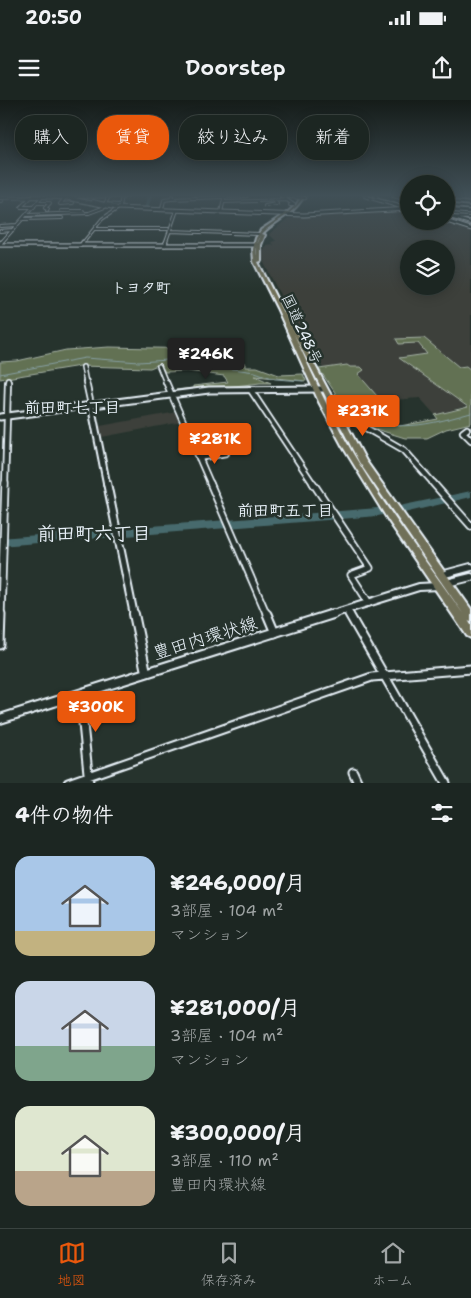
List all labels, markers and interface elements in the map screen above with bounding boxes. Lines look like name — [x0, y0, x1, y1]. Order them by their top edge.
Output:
text: 20:50 — [25, 5, 82, 30]
text: Doorstep — [185, 53, 286, 82]
icon: menu — [15, 54, 43, 82]
icon: share — [428, 54, 456, 82]
chip: 購入 — [15, 115, 87, 160]
chip: 賃貸 — [97, 115, 169, 160]
chip: 絞り込み — [179, 115, 287, 160]
chip: 新着 — [297, 115, 369, 160]
map controls — [400, 175, 455, 295]
button: locate — [400, 175, 455, 230]
button: layers — [400, 240, 455, 295]
district label: トヨタ町 — [111, 278, 171, 298]
street label: 国道248号 — [277, 291, 327, 367]
pin: ¥246K — [171, 338, 241, 380]
text: ¥246K — [179, 343, 233, 364]
pin: ¥231K — [328, 394, 398, 437]
district label: 前田町七丁目 — [24, 397, 120, 418]
text: ¥231K — [338, 400, 388, 421]
pin: ¥281K — [180, 422, 250, 465]
text: ¥281K — [189, 428, 241, 449]
district label: 前田町五丁目 — [237, 500, 333, 521]
district label: 前田町六丁目 — [37, 521, 151, 546]
street label: 豊田内環状線 — [150, 611, 260, 665]
pin: ¥300K — [61, 690, 131, 733]
text: ¥300K — [68, 696, 124, 717]
icon: filters — [428, 799, 456, 827]
text: 4件の物件 — [15, 801, 114, 829]
text: ¥246,000/月 — [170, 869, 305, 897]
icon: home — [55, 876, 115, 936]
text: 3部屋 · 104 m² — [170, 900, 283, 921]
text: マンション — [170, 924, 249, 945]
text: ¥281,000/月 — [170, 994, 300, 1022]
icon: home — [55, 1001, 115, 1061]
text: 3部屋 · 104 m² — [170, 1025, 283, 1046]
text: マンション — [170, 1049, 249, 1070]
text: ¥300,000/月 — [170, 1119, 305, 1147]
icon: home — [55, 1126, 115, 1186]
text: 3部屋 · 110 m² — [170, 1150, 279, 1171]
text: 豊田内環状線 — [170, 1174, 266, 1195]
tab: 地図 — [58, 1239, 86, 1289]
tab: 保存済み — [201, 1239, 257, 1289]
tab: ホーム — [372, 1239, 413, 1289]

